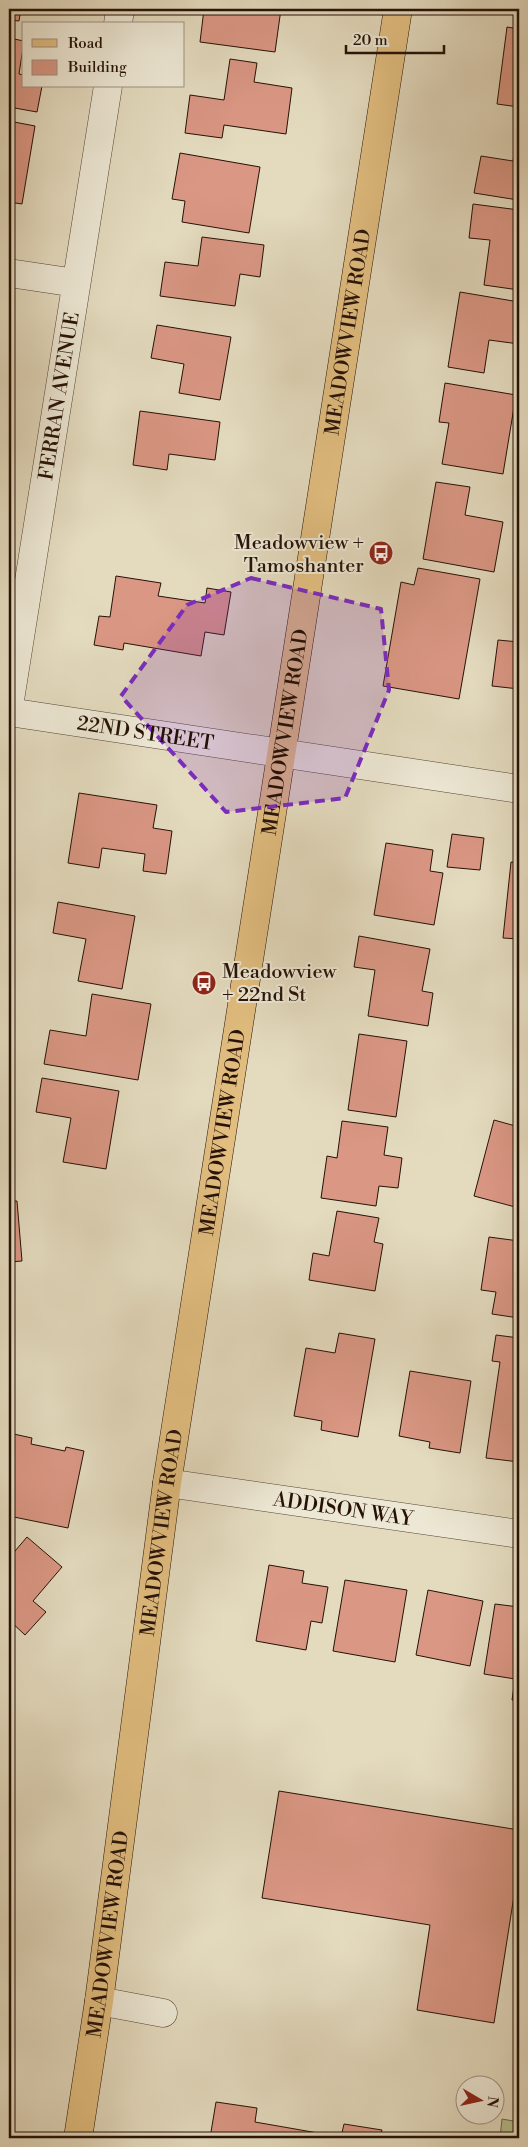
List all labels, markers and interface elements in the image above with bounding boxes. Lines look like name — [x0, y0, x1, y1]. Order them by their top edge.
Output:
legend — [22, 22, 185, 88]
scale bar — [346, 22, 443, 54]
text: 20 m — [353, 31, 388, 50]
text: Road — [68, 34, 103, 53]
text: Building — [67, 58, 127, 77]
street label: MEADOWVIEW ROAD — [320, 227, 377, 437]
street label: FERRAN AVENUE — [34, 310, 86, 482]
place label: Meadowview + Tamoshanter — [234, 531, 364, 579]
bus stop icon: Meadowview + Tamoshanter — [368, 540, 394, 566]
street label: MEADOWVIEW ROAD — [258, 627, 315, 837]
street label: 22ND STREET — [75, 711, 215, 757]
place label: Meadowview + 22nd St — [222, 960, 338, 1008]
bus stop icon: Meadowview + 22nd St — [191, 970, 217, 996]
street label: MEADOWVIEW ROAD — [195, 1028, 252, 1238]
street label: MEADOWVIEW ROAD — [136, 1428, 189, 1638]
street label: ADDISON WAY — [270, 1487, 415, 1533]
street label: MEADOWVIEW ROAD — [83, 1829, 135, 2040]
north arrow — [456, 2074, 506, 2124]
text: N — [482, 2095, 502, 2109]

